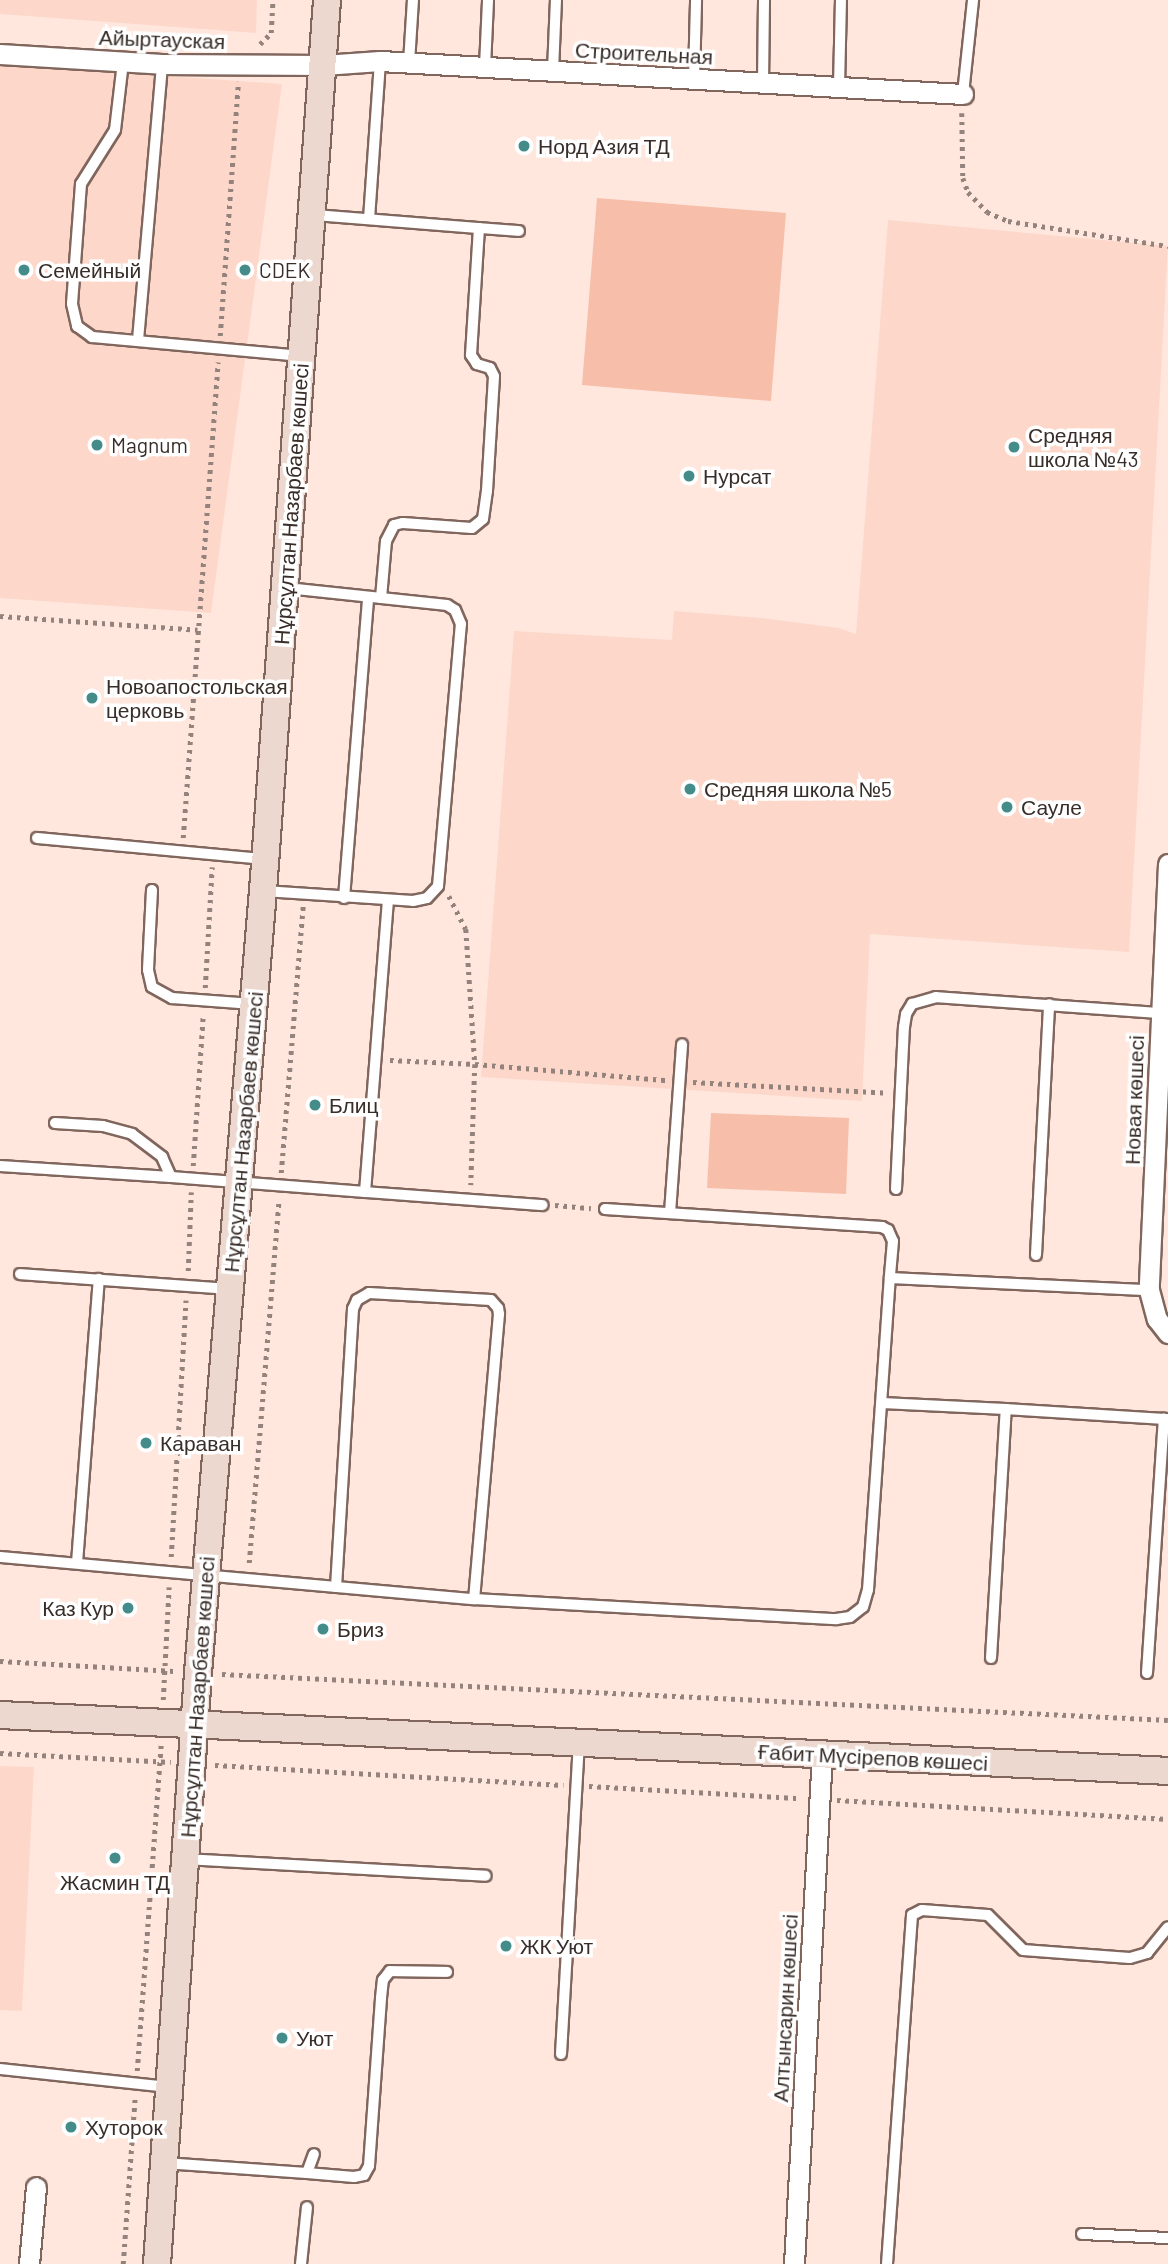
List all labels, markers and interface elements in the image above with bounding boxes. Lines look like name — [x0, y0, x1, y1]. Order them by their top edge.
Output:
street label: Айыртауская — [98, 24, 226, 54]
street label: Строительная — [574, 37, 714, 69]
place label: Норд Азия ТД — [538, 133, 670, 159]
marker: Норд Азия ТД — [516, 138, 532, 154]
place label: Семейный — [38, 257, 141, 283]
place label: CDEK — [259, 257, 310, 283]
marker: Семейный — [16, 262, 32, 278]
marker: CDEK — [237, 262, 253, 278]
street label: Нұрсұлтан Назарбаев көшесі — [269, 363, 313, 645]
place label: Средняя школа №43 — [1028, 422, 1139, 472]
place label: Magnum — [111, 432, 188, 458]
marker: Magnum — [89, 437, 105, 453]
marker: Средняя школа №43 — [1006, 439, 1022, 455]
place label: Нурсат — [703, 463, 771, 489]
marker: Нурсат — [681, 468, 697, 484]
place label: Новоапостольская церковь — [106, 673, 288, 723]
marker: Новоапостольская церковь — [84, 690, 100, 706]
place label: Средняя школа №5 — [704, 776, 892, 802]
marker: Средняя школа №5 — [682, 781, 698, 797]
place label: Сауле — [1021, 794, 1082, 820]
marker: Сауле — [999, 799, 1015, 815]
street label: Нұрсұлтан Назарбаев көшесі — [218, 991, 268, 1273]
street label: Новая көшесі — [1119, 1035, 1149, 1165]
place label: Блиц — [329, 1092, 379, 1118]
marker: Блиц — [307, 1097, 323, 1113]
place label: Караван — [160, 1430, 241, 1456]
marker: Караван — [138, 1435, 154, 1451]
street label: Нұрсұлтан Назарбаев көшесі — [175, 1556, 219, 1838]
place label: Каз Кур — [42, 1595, 114, 1621]
marker: Каз Кур — [120, 1600, 136, 1616]
place label: Бриз — [337, 1616, 384, 1642]
marker: Бриз — [315, 1621, 331, 1637]
street label: Ғабит Мүсірепов көшесі — [757, 1738, 989, 1776]
marker: Жасмин ТД — [107, 1850, 123, 1866]
place label: Жасмин ТД — [60, 1869, 170, 1895]
street label: Алтынсарин көшесі — [767, 1913, 803, 2103]
place label: ЖК Уют — [520, 1933, 593, 1959]
marker: ЖК Уют — [498, 1938, 514, 1954]
place label: Уют — [296, 2025, 333, 2051]
marker: Уют — [274, 2030, 290, 2046]
place label: Хуторок — [85, 2114, 163, 2140]
marker: Хуторок — [63, 2119, 79, 2135]

